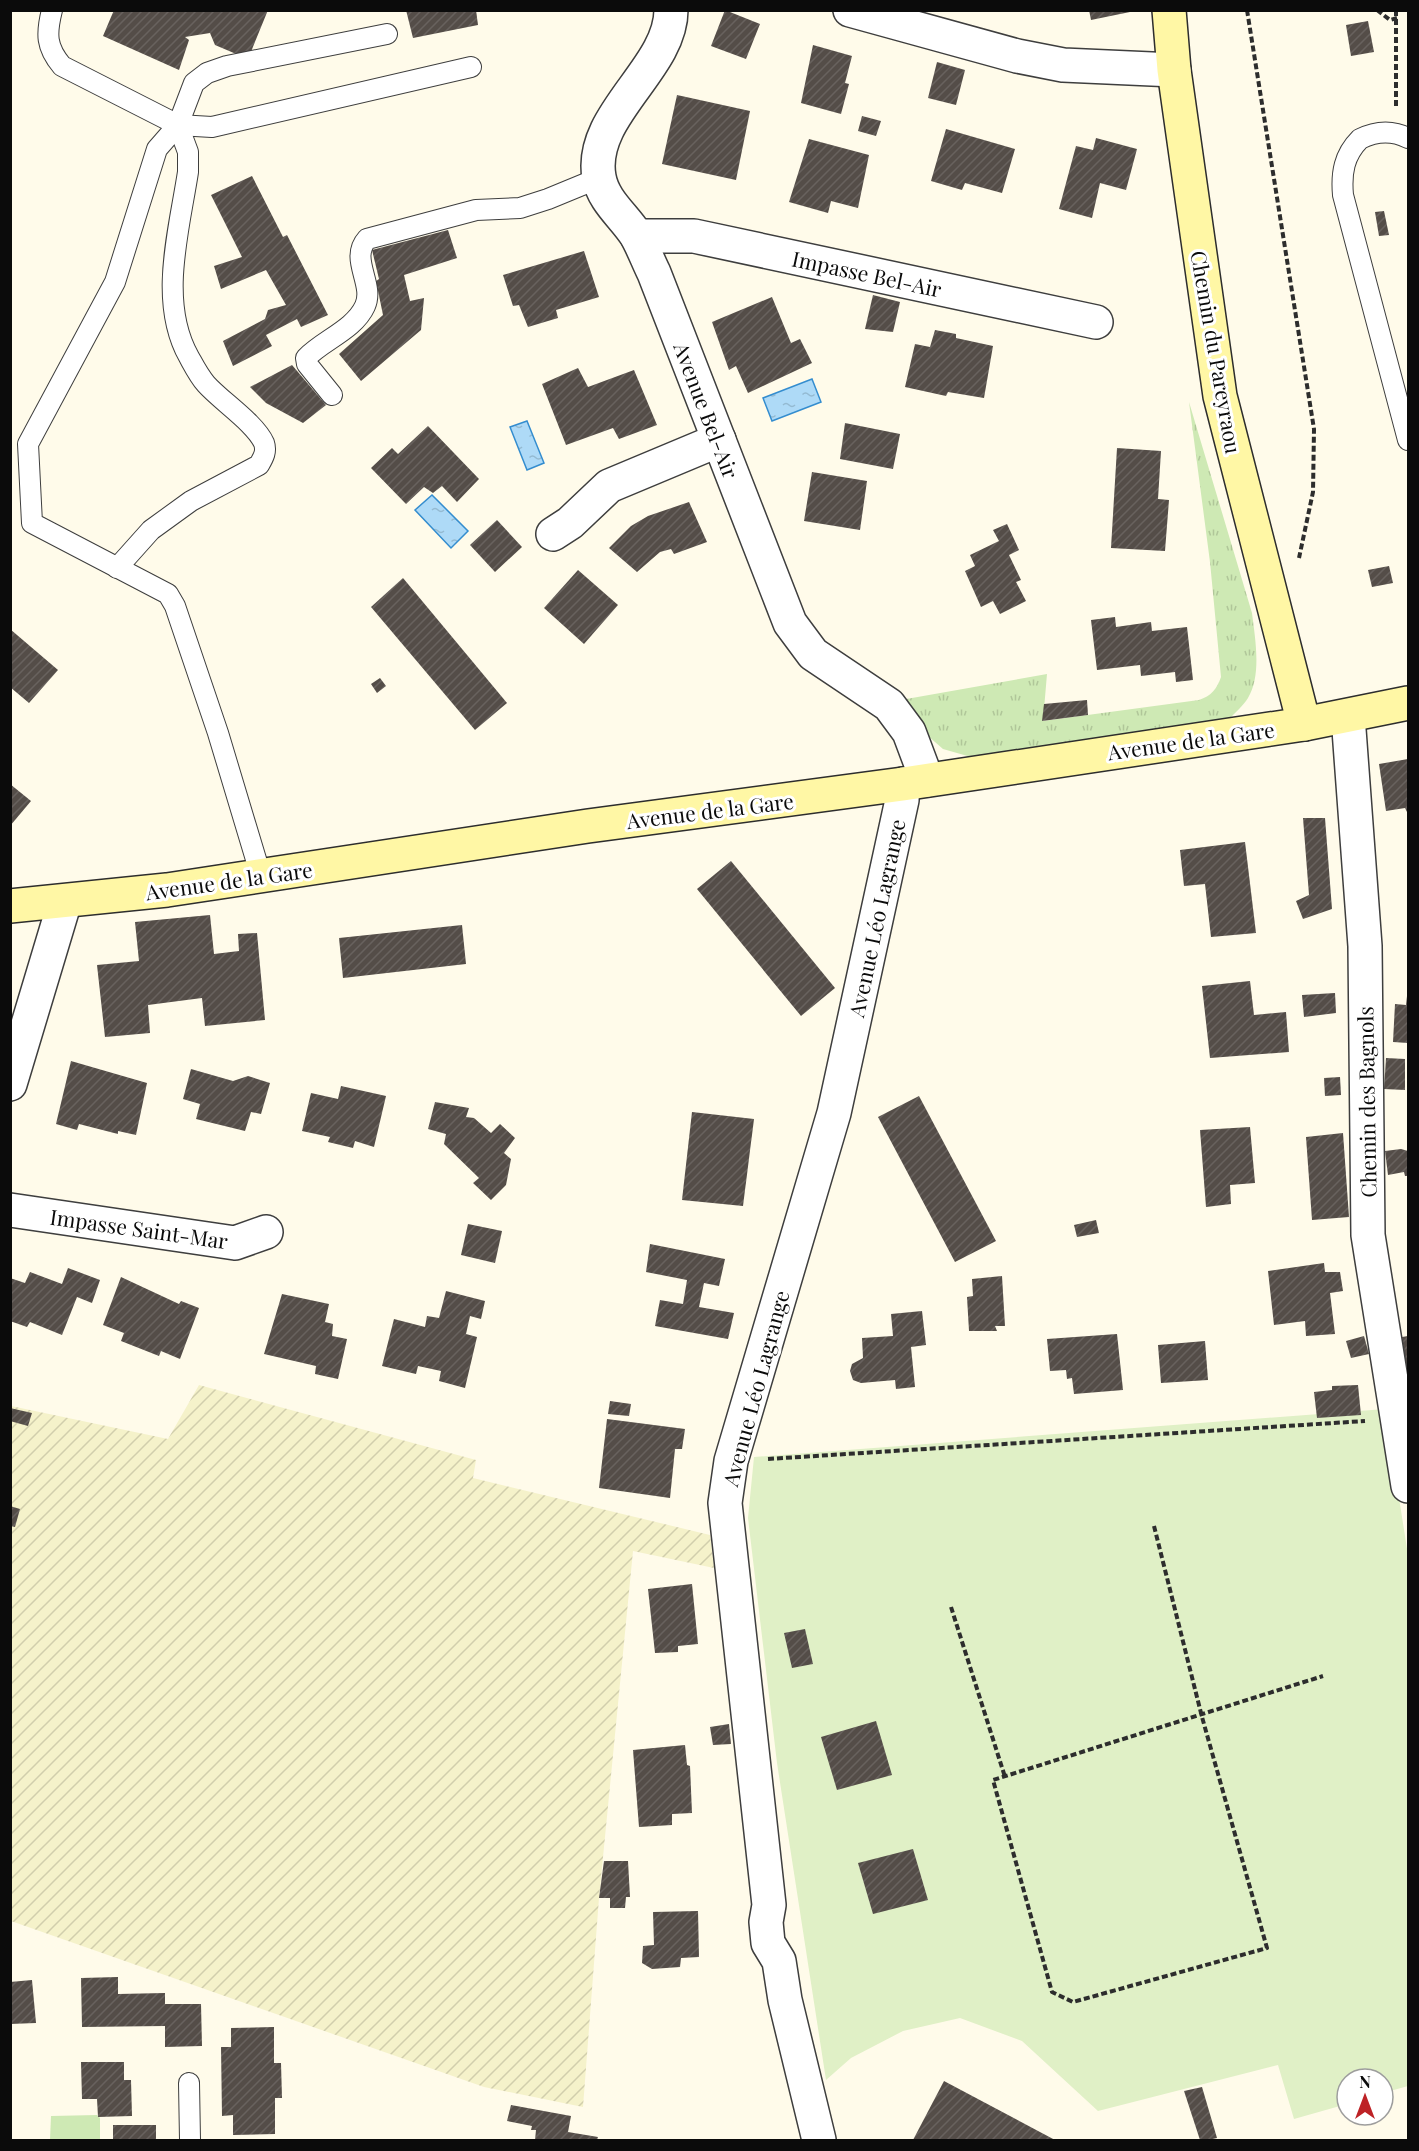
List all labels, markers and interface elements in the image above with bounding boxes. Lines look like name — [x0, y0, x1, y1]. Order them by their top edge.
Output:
street label: Impasse Bel-Air — [790, 244, 945, 303]
street label: Chemin du Pareyraou — [1185, 248, 1249, 456]
street label: Avenue Bel-Air — [668, 337, 746, 483]
street label: Avenue de la Gare — [1105, 714, 1276, 766]
street label: Avenue de la Gare — [624, 786, 795, 834]
street label: Avenue Léo Lagrange — [841, 816, 911, 1021]
street label: Avenue de la Gare — [143, 854, 314, 906]
street label: Chemin des Bagnols — [1350, 1006, 1382, 1198]
street label: Impasse Saint-Mar — [48, 1202, 230, 1254]
street label: Avenue Léo Lagrange — [715, 1287, 795, 1490]
north arrow — [1335, 2067, 1395, 2127]
text: N — [1359, 2071, 1371, 2092]

